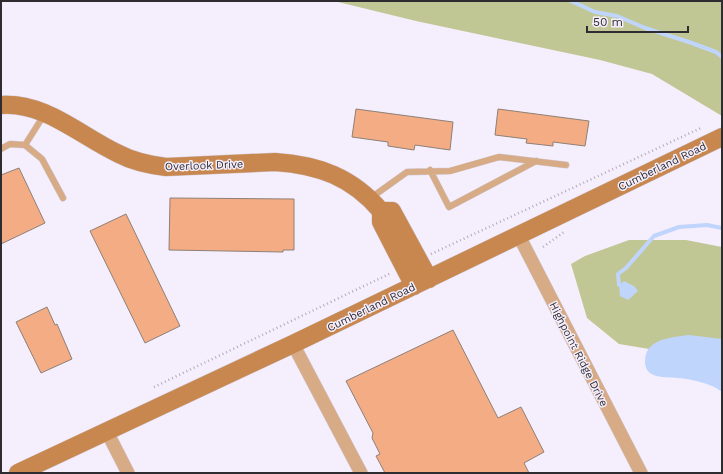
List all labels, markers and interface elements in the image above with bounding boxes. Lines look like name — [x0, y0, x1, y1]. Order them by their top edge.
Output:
scale bar — [587, 8, 688, 34]
text: 50 m — [593, 15, 623, 29]
street label: Cumberland Road — [616, 139, 708, 193]
street label: Overlook Drive — [165, 158, 243, 173]
street label: Cumberland Road — [325, 280, 417, 334]
street label: Highpoint Ridge Drive — [547, 300, 611, 409]

